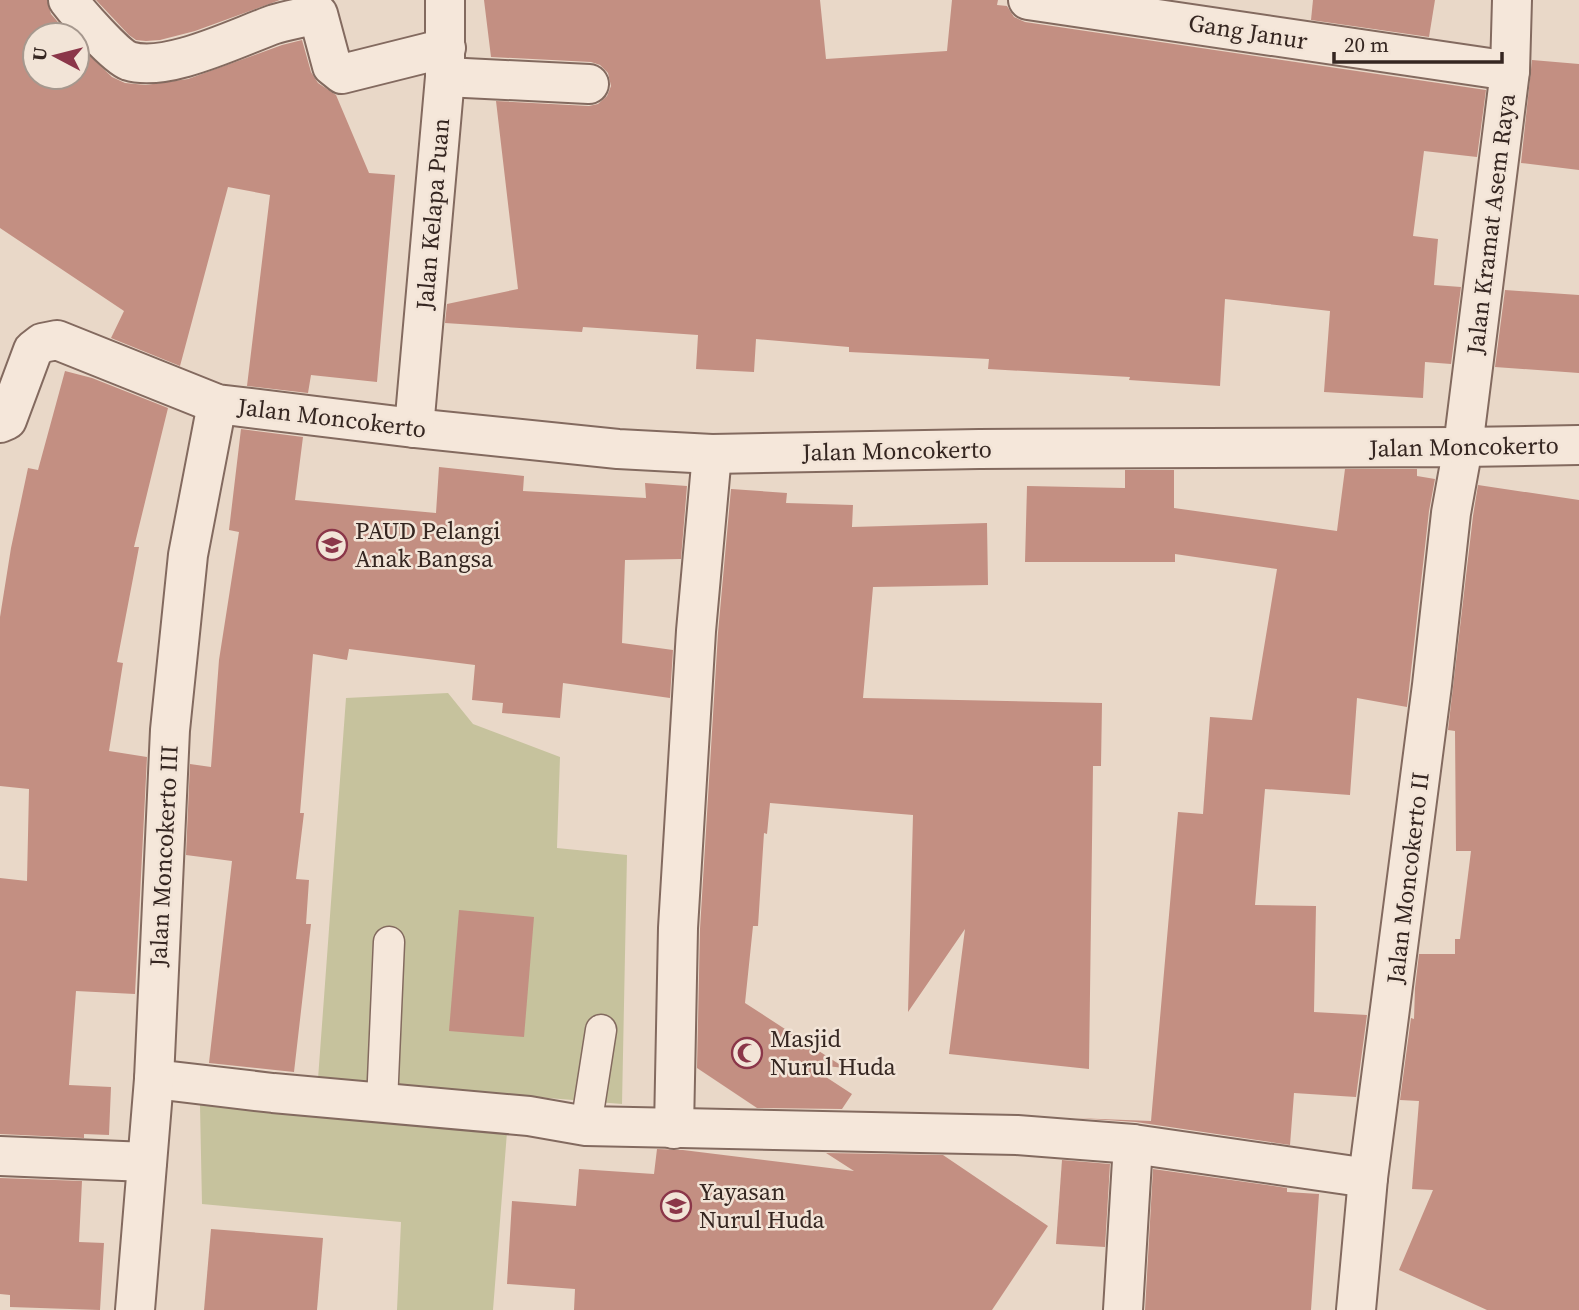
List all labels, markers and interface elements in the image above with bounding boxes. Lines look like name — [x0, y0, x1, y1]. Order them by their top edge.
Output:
street label: Gang Janur — [1186, 6, 1310, 57]
north arrow — [21, 21, 91, 91]
scale bar — [1334, 21, 1502, 65]
text: 20 m — [1344, 30, 1389, 59]
text: U — [25, 45, 53, 62]
street label: Jalan Kramat Asem Raya — [1458, 91, 1523, 357]
street label: Jalan Kelapa Puan — [408, 117, 457, 312]
street label: Jalan Moncokerto — [235, 389, 428, 445]
street label: Jalan Moncokerto — [1368, 428, 1559, 465]
street label: Jalan Moncokerto — [801, 432, 992, 469]
place label: PAUD Pelangi Anak Bangsa — [355, 514, 500, 575]
school or university icon: PAUD Pelangi Anak Bangsa — [315, 528, 349, 562]
street label: Jalan Moncokerto III — [141, 744, 186, 969]
street label: Jalan Moncokerto II — [1378, 770, 1437, 987]
place label: Masjid Nurul Huda — [770, 1022, 897, 1083]
mosque icon: Masjid Nurul Huda — [730, 1036, 764, 1070]
place label: Yayasan Nurul Huda — [699, 1175, 826, 1236]
school or university icon: Yayasan Nurul Huda — [659, 1189, 693, 1223]

